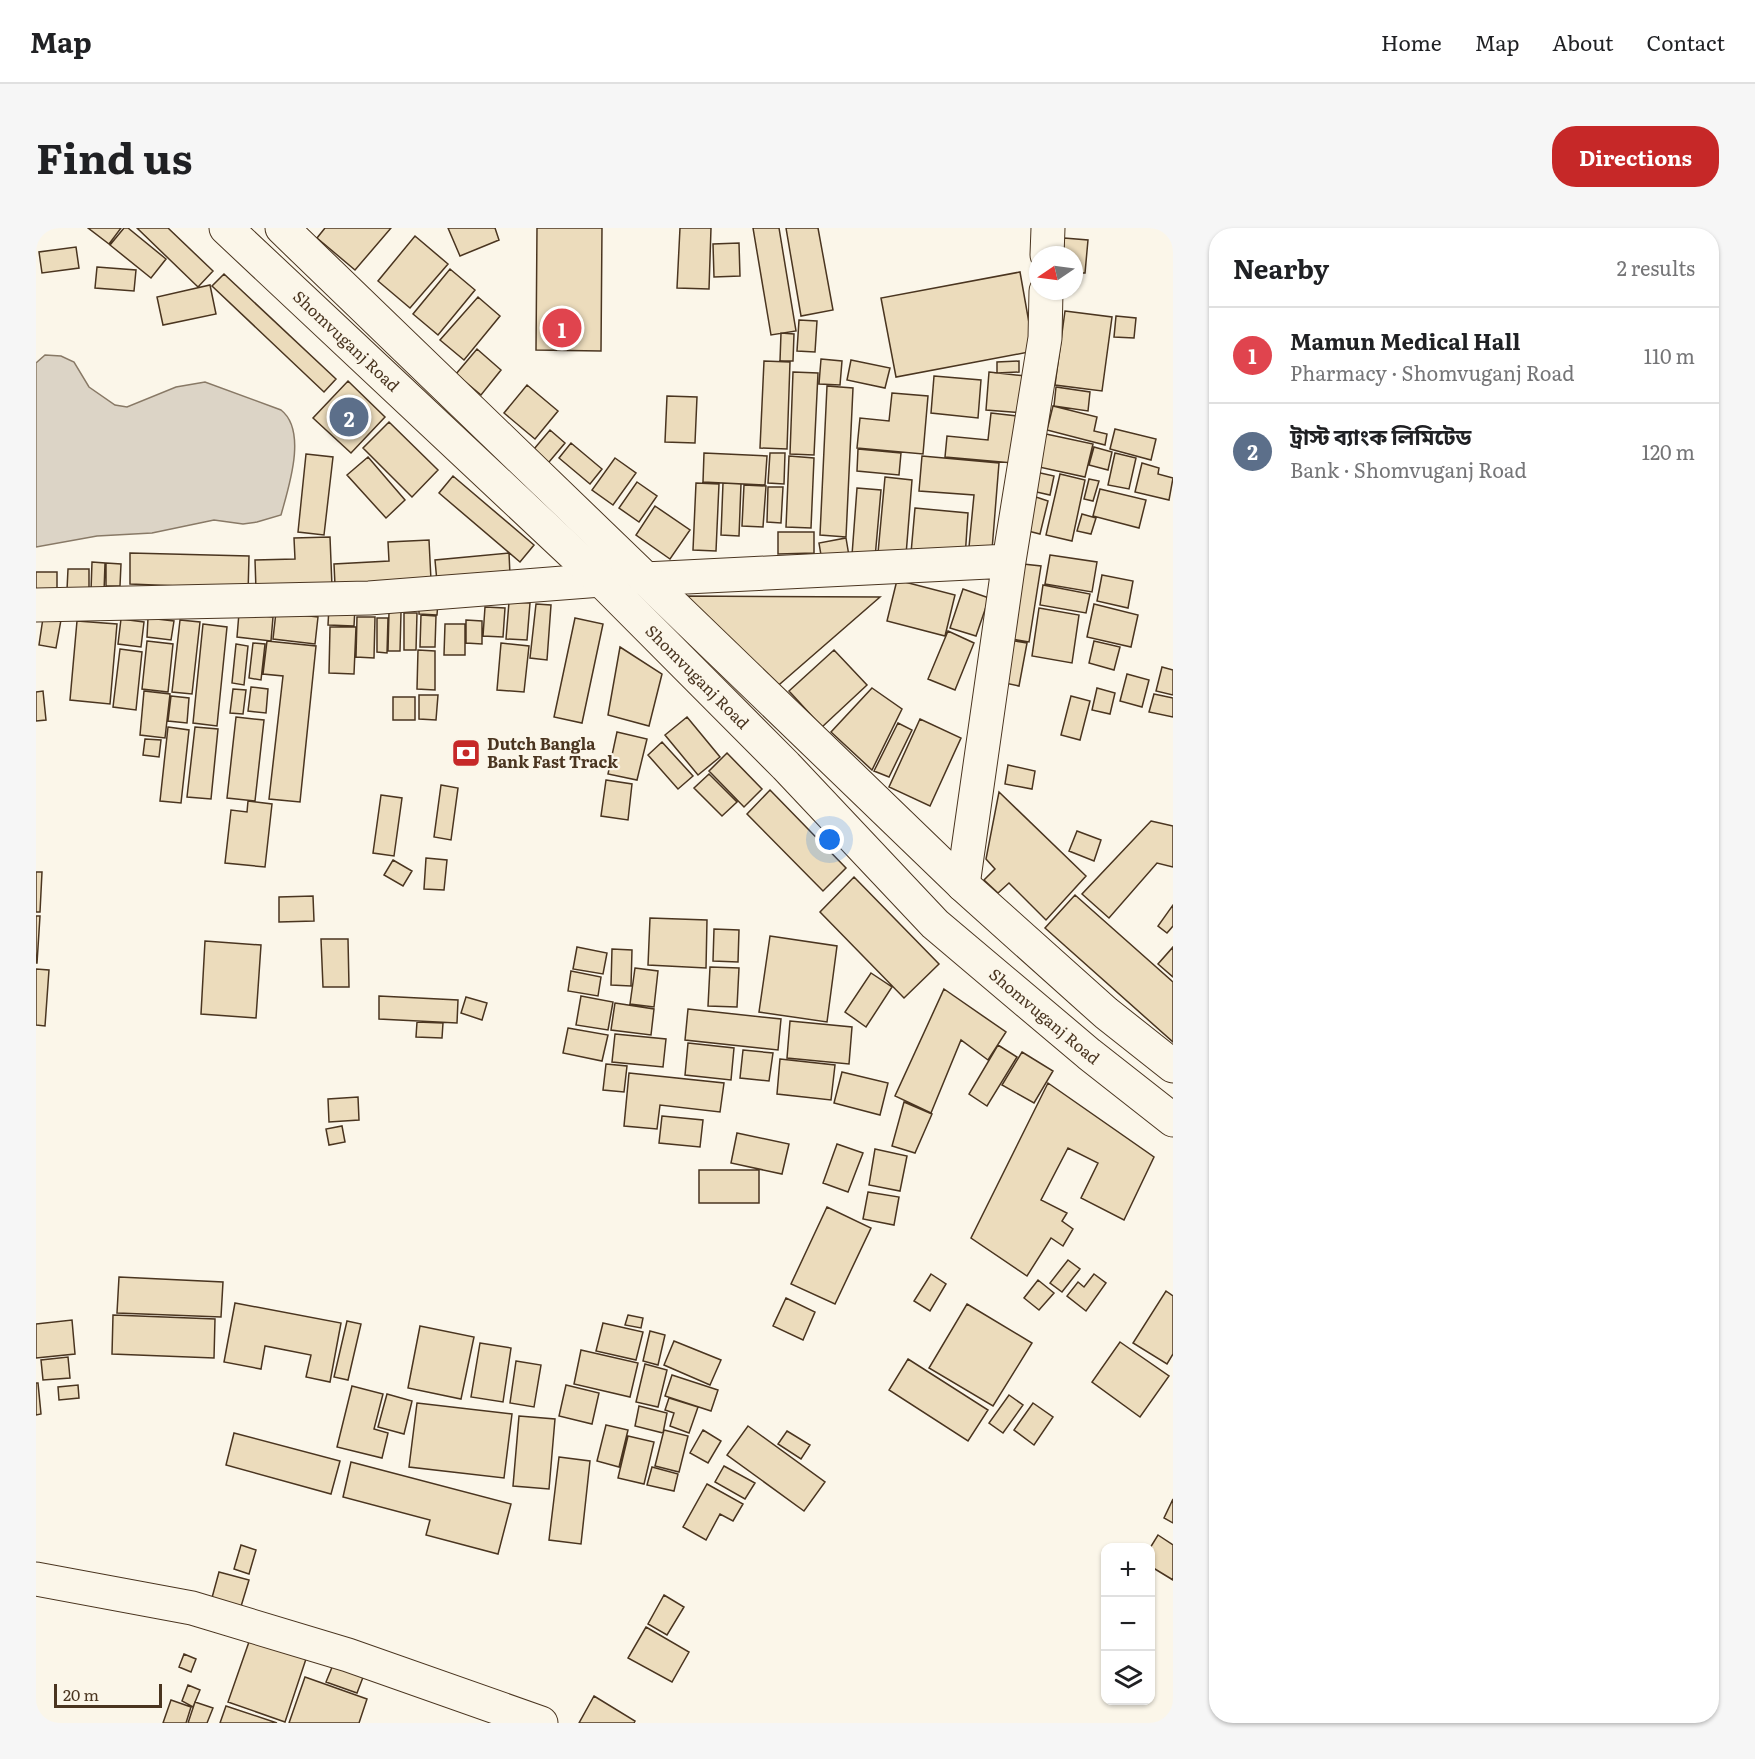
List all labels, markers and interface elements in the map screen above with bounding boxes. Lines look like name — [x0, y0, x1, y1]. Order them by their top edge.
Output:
text: Map — [30, 20, 92, 62]
text: Home — [1381, 26, 1442, 57]
text: Map — [1475, 26, 1519, 57]
text: About — [1552, 26, 1614, 57]
text: Contact — [1647, 26, 1725, 57]
text: Find us — [36, 125, 193, 187]
button: Directions — [1552, 126, 1719, 187]
north arrow — [1029, 246, 1083, 300]
text: Nearby — [1233, 248, 1329, 287]
text: 2 results — [1617, 252, 1695, 282]
street label: Shomvuganj Road — [288, 284, 406, 396]
pin: 1 — [542, 306, 582, 350]
text: Mamun Medical Hall — [1290, 324, 1521, 357]
text: 1 — [1248, 340, 1257, 370]
text: 110 m — [1644, 340, 1695, 370]
text: Pharmacy · Shomvuganj Road — [1290, 357, 1574, 387]
pin: 2 — [330, 394, 368, 440]
text: ট্রাস্ট ব্যাংক লিমিটেড — [1290, 419, 1471, 452]
text: 2 — [1247, 436, 1258, 466]
text: 120 m — [1642, 436, 1695, 466]
text: Bank · Shomvuganj Road — [1290, 454, 1527, 484]
street label: Shomvuganj Road — [641, 619, 756, 734]
place label: Dutch Bangla Bank Fast Track — [487, 731, 618, 773]
bank icon: Dutch Bangla Bank Fast Track — [450, 737, 482, 769]
your location — [815, 825, 844, 854]
street label: Shomvuganj Road — [984, 962, 1106, 1069]
map controls — [1101, 1543, 1155, 1705]
button: + — [1101, 1543, 1155, 1597]
button: − — [1101, 1597, 1155, 1651]
button: layers — [1101, 1651, 1155, 1705]
scale bar — [54, 1681, 162, 1708]
text: 20 m — [63, 1682, 99, 1706]

